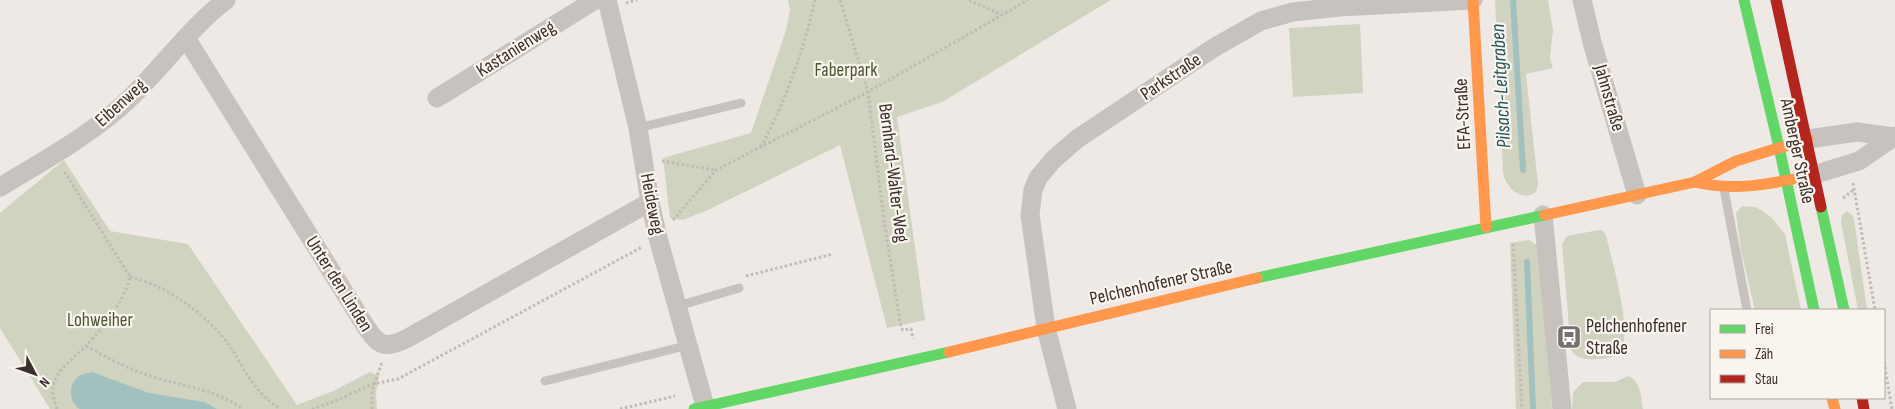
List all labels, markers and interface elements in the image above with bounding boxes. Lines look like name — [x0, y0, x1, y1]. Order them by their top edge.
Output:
street label: Kastanienweg — [472, 15, 560, 82]
water label: Pilsach-Leitgraben — [1486, 23, 1516, 149]
street label: Parkstraße — [1136, 48, 1206, 106]
park label: Faberpark — [814, 59, 878, 82]
street label: Jahnstraße — [1588, 61, 1629, 134]
street label: Eibenweg — [91, 74, 152, 132]
street label: EFA-Straße — [1450, 78, 1476, 150]
street label: Amberger Straße — [1774, 95, 1819, 206]
street label: Bernhard-Walter-Weg — [873, 102, 913, 244]
street label: Heideweg — [635, 171, 669, 237]
street label: Unter den Linden — [300, 232, 378, 336]
street label: Pelchenhofener Straße — [1087, 255, 1235, 311]
park label: Lohweiher — [67, 309, 133, 332]
legend — [1710, 309, 1885, 399]
place label: Pelchenhofener Straße — [1586, 315, 1687, 360]
text: Frei — [1755, 320, 1774, 339]
bus stop icon: Pelchenhofener Straße — [1556, 324, 1582, 350]
text: Zäh — [1755, 345, 1773, 364]
north arrow — [10, 349, 60, 399]
text: Stau — [1755, 370, 1778, 389]
text: N — [36, 374, 53, 391]

